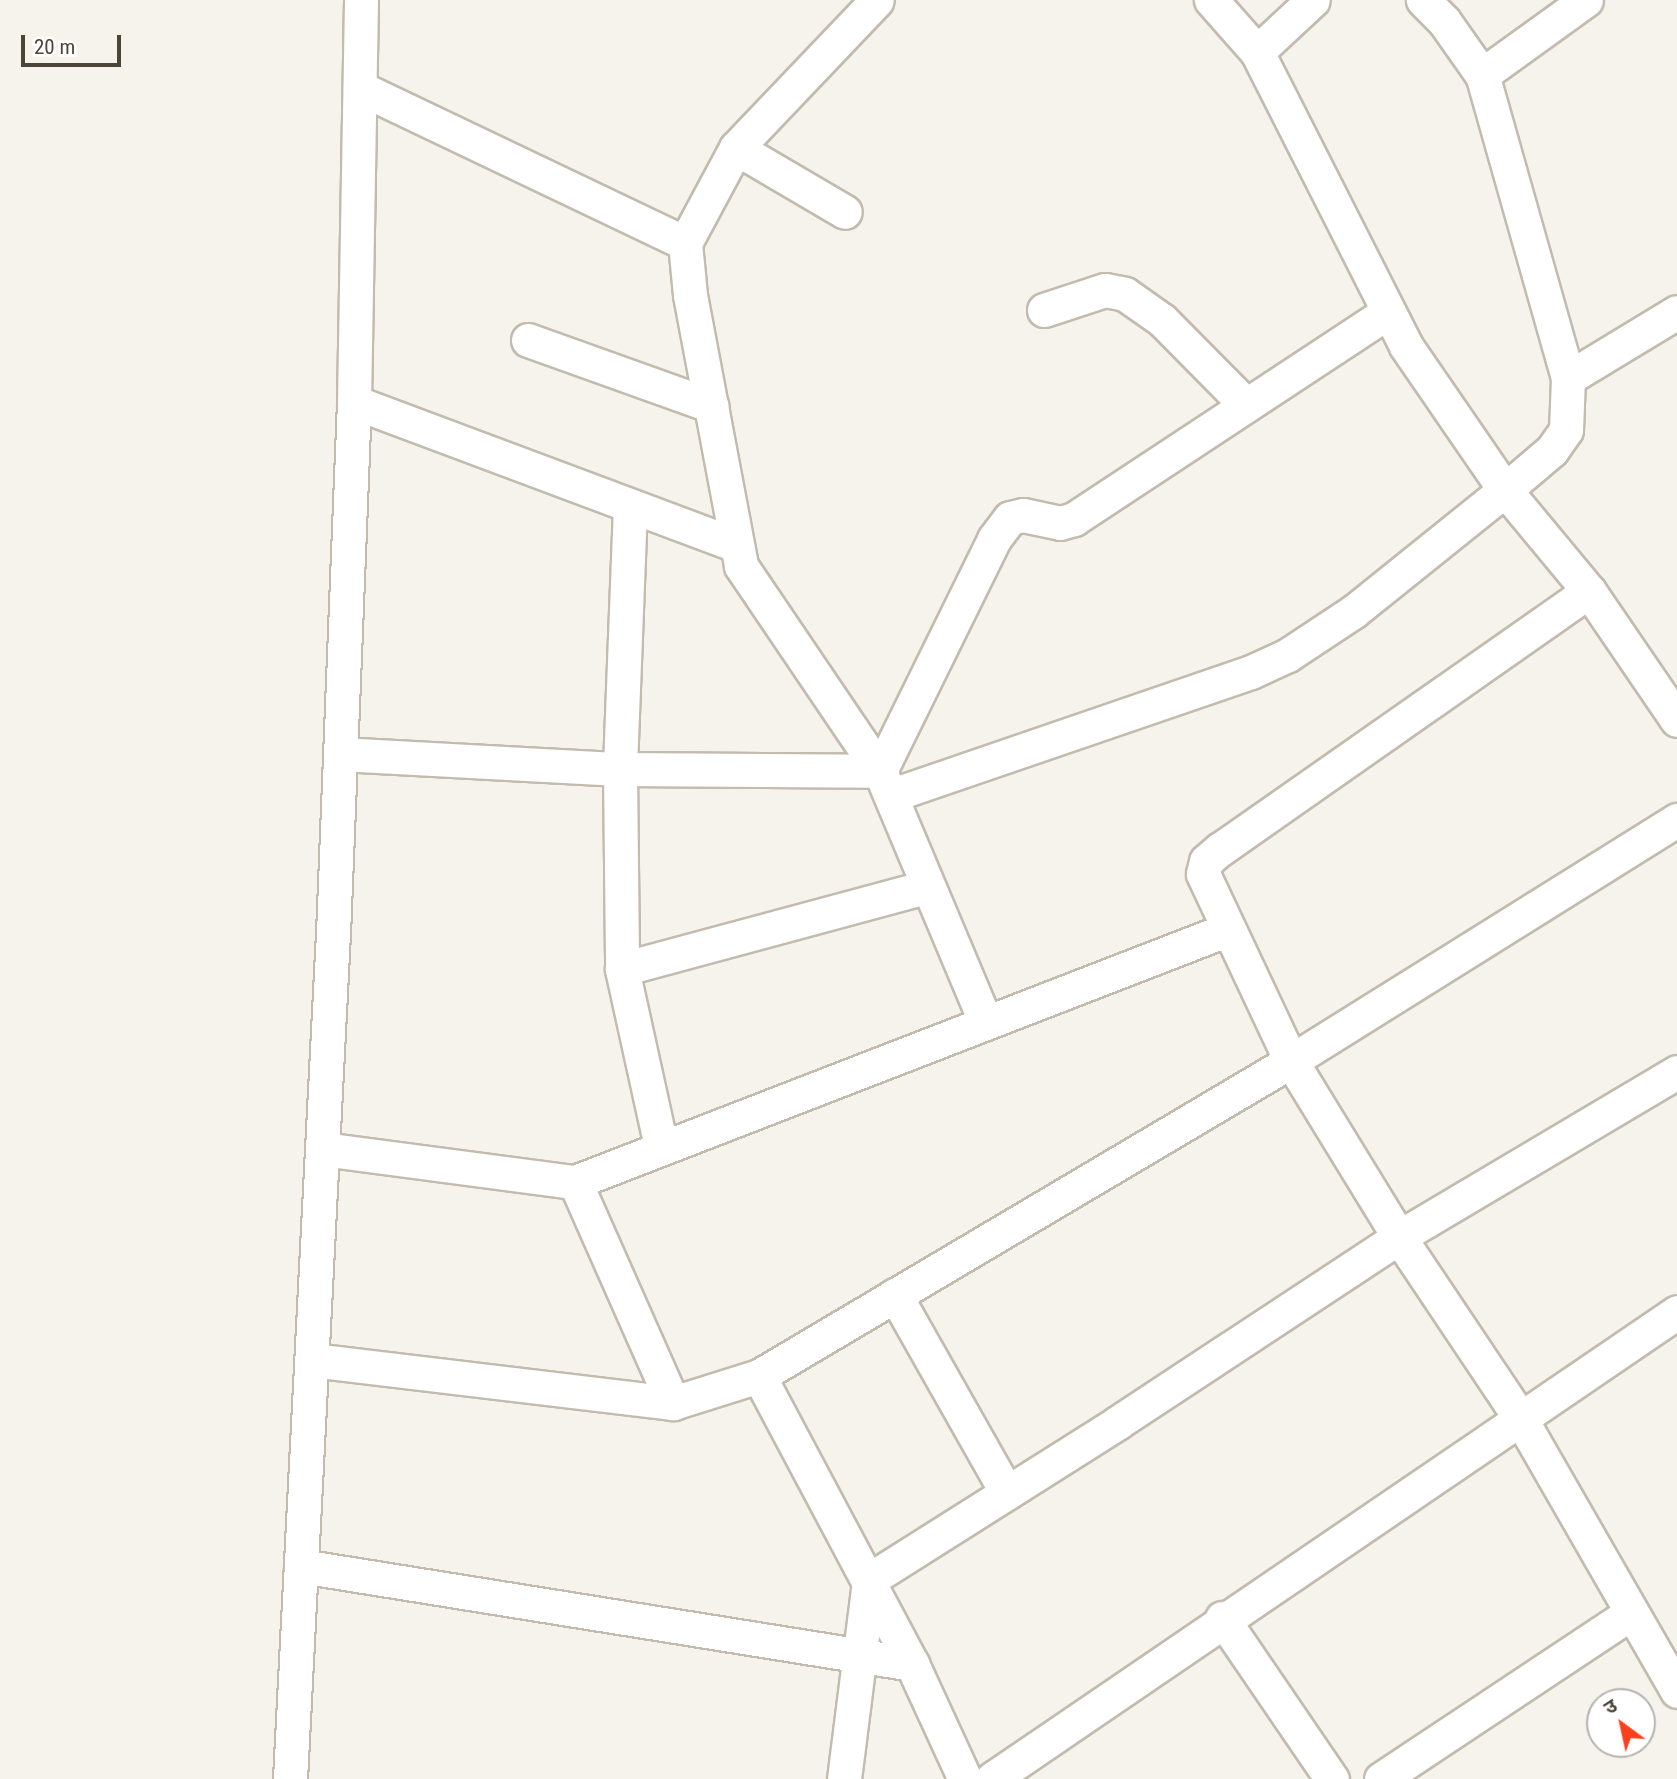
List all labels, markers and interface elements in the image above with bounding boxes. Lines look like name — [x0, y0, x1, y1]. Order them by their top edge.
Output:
scale bar — [24, 21, 124, 65]
text: 20 m — [34, 35, 75, 59]
north arrow — [1586, 1688, 1656, 1758]
text: उ — [1599, 1694, 1621, 1719]

